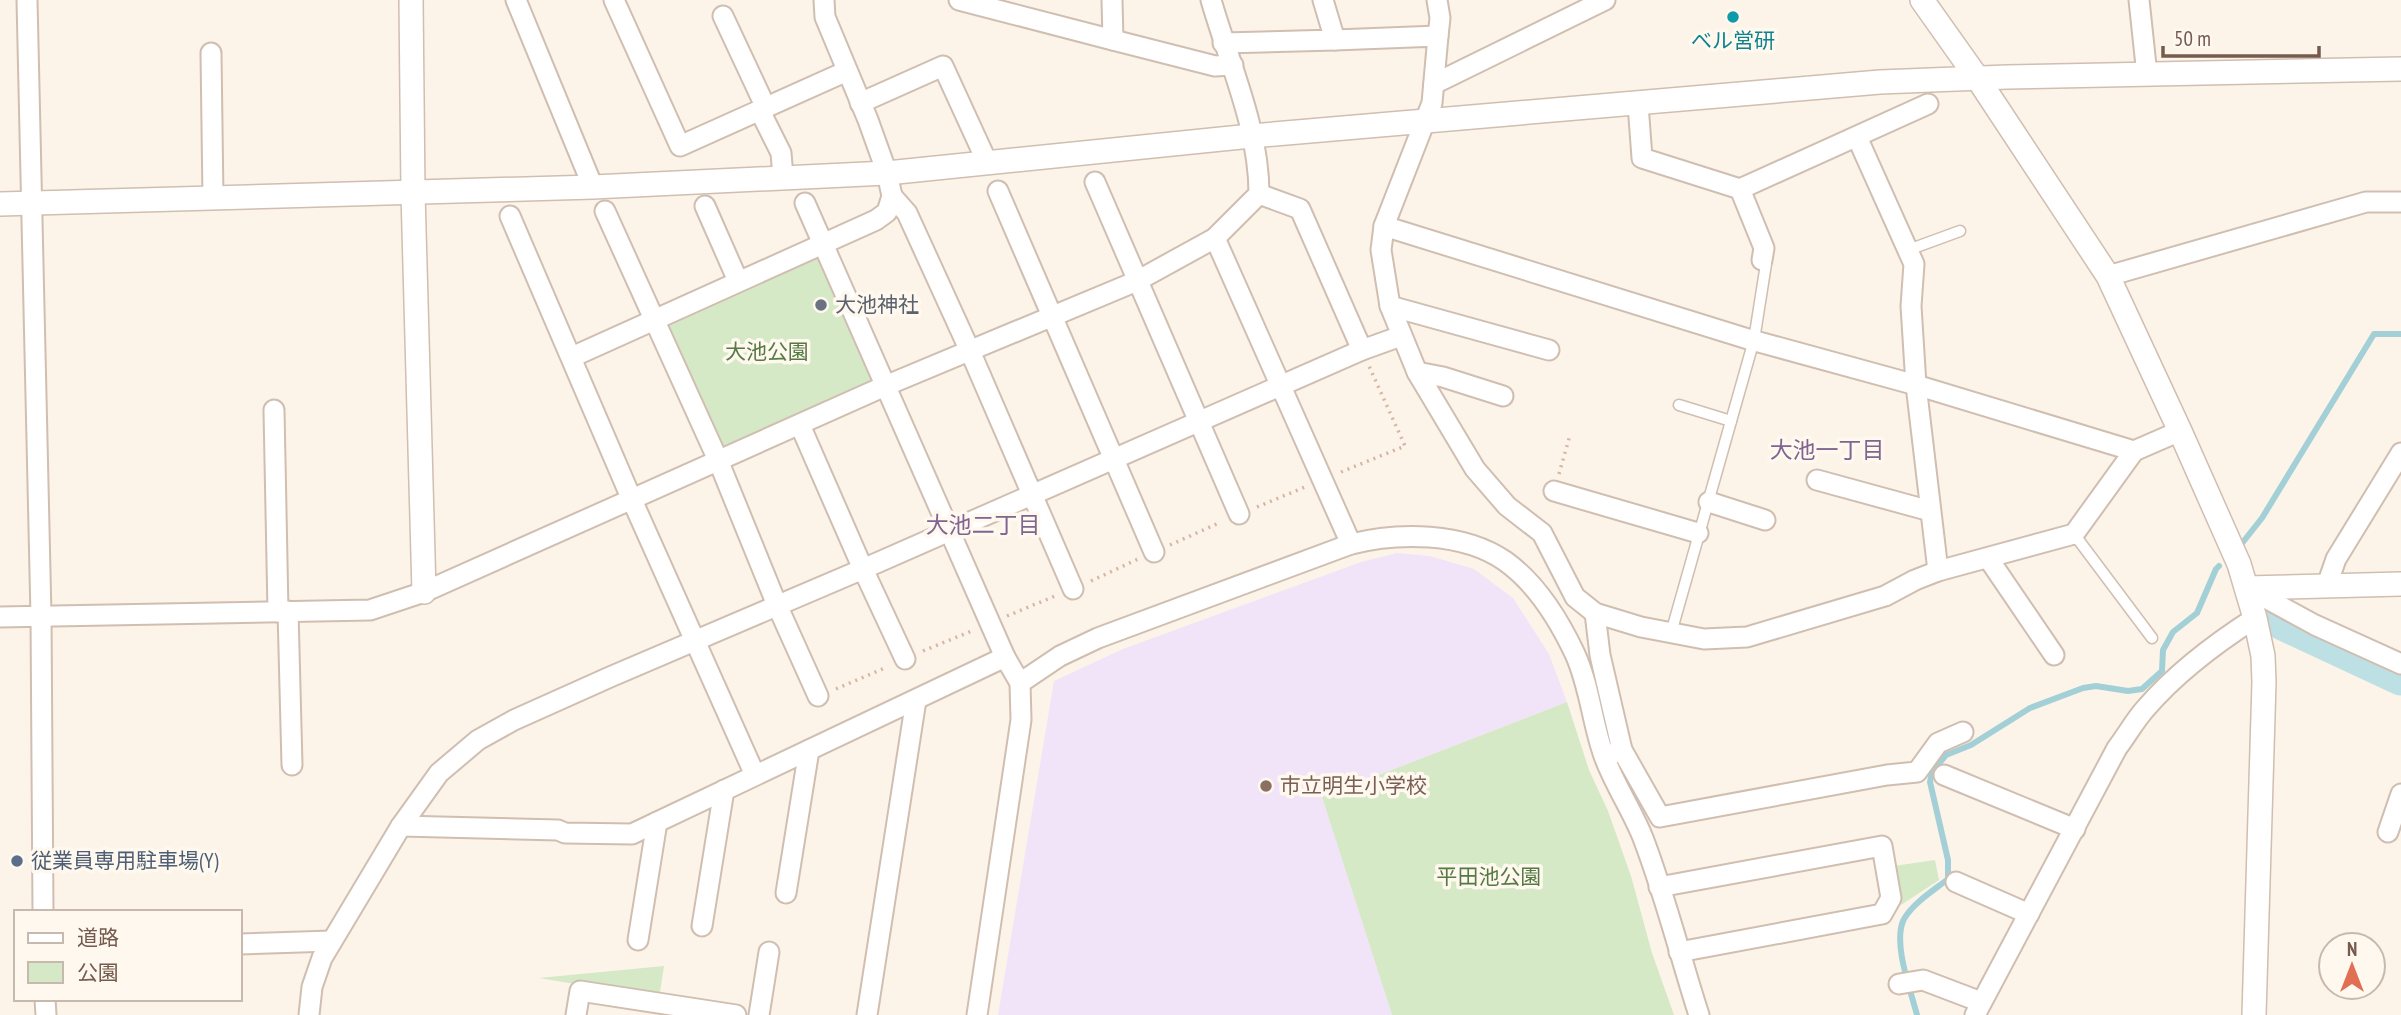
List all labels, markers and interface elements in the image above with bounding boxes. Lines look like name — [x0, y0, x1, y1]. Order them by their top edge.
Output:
marker: べル営研 — [1725, 9, 1741, 25]
scale bar — [2163, 14, 2319, 58]
text: 50 m — [2174, 25, 2211, 52]
place label: べル営研 — [1691, 27, 1775, 54]
place label: 大池神社 — [835, 291, 919, 318]
marker: 大池神社 — [813, 297, 829, 313]
park label: 大池公園 — [725, 338, 809, 365]
district label: 大池一丁目 — [1770, 435, 1885, 464]
district label: 大池二丁目 — [926, 510, 1041, 539]
place label: 市立明生小学校 — [1280, 772, 1427, 799]
marker: 市立明生小学校 — [1258, 778, 1274, 794]
place label: 従業員専用駐車場(Y) — [31, 847, 218, 874]
marker: 従業員専用駐車場(Y) — [9, 853, 25, 869]
park label: 平田池公園 — [1437, 863, 1542, 890]
legend — [14, 910, 242, 1001]
text: 道路 — [77, 924, 119, 951]
north arrow — [2317, 931, 2387, 1001]
text: N — [2347, 937, 2357, 961]
text: 公園 — [77, 959, 119, 986]

